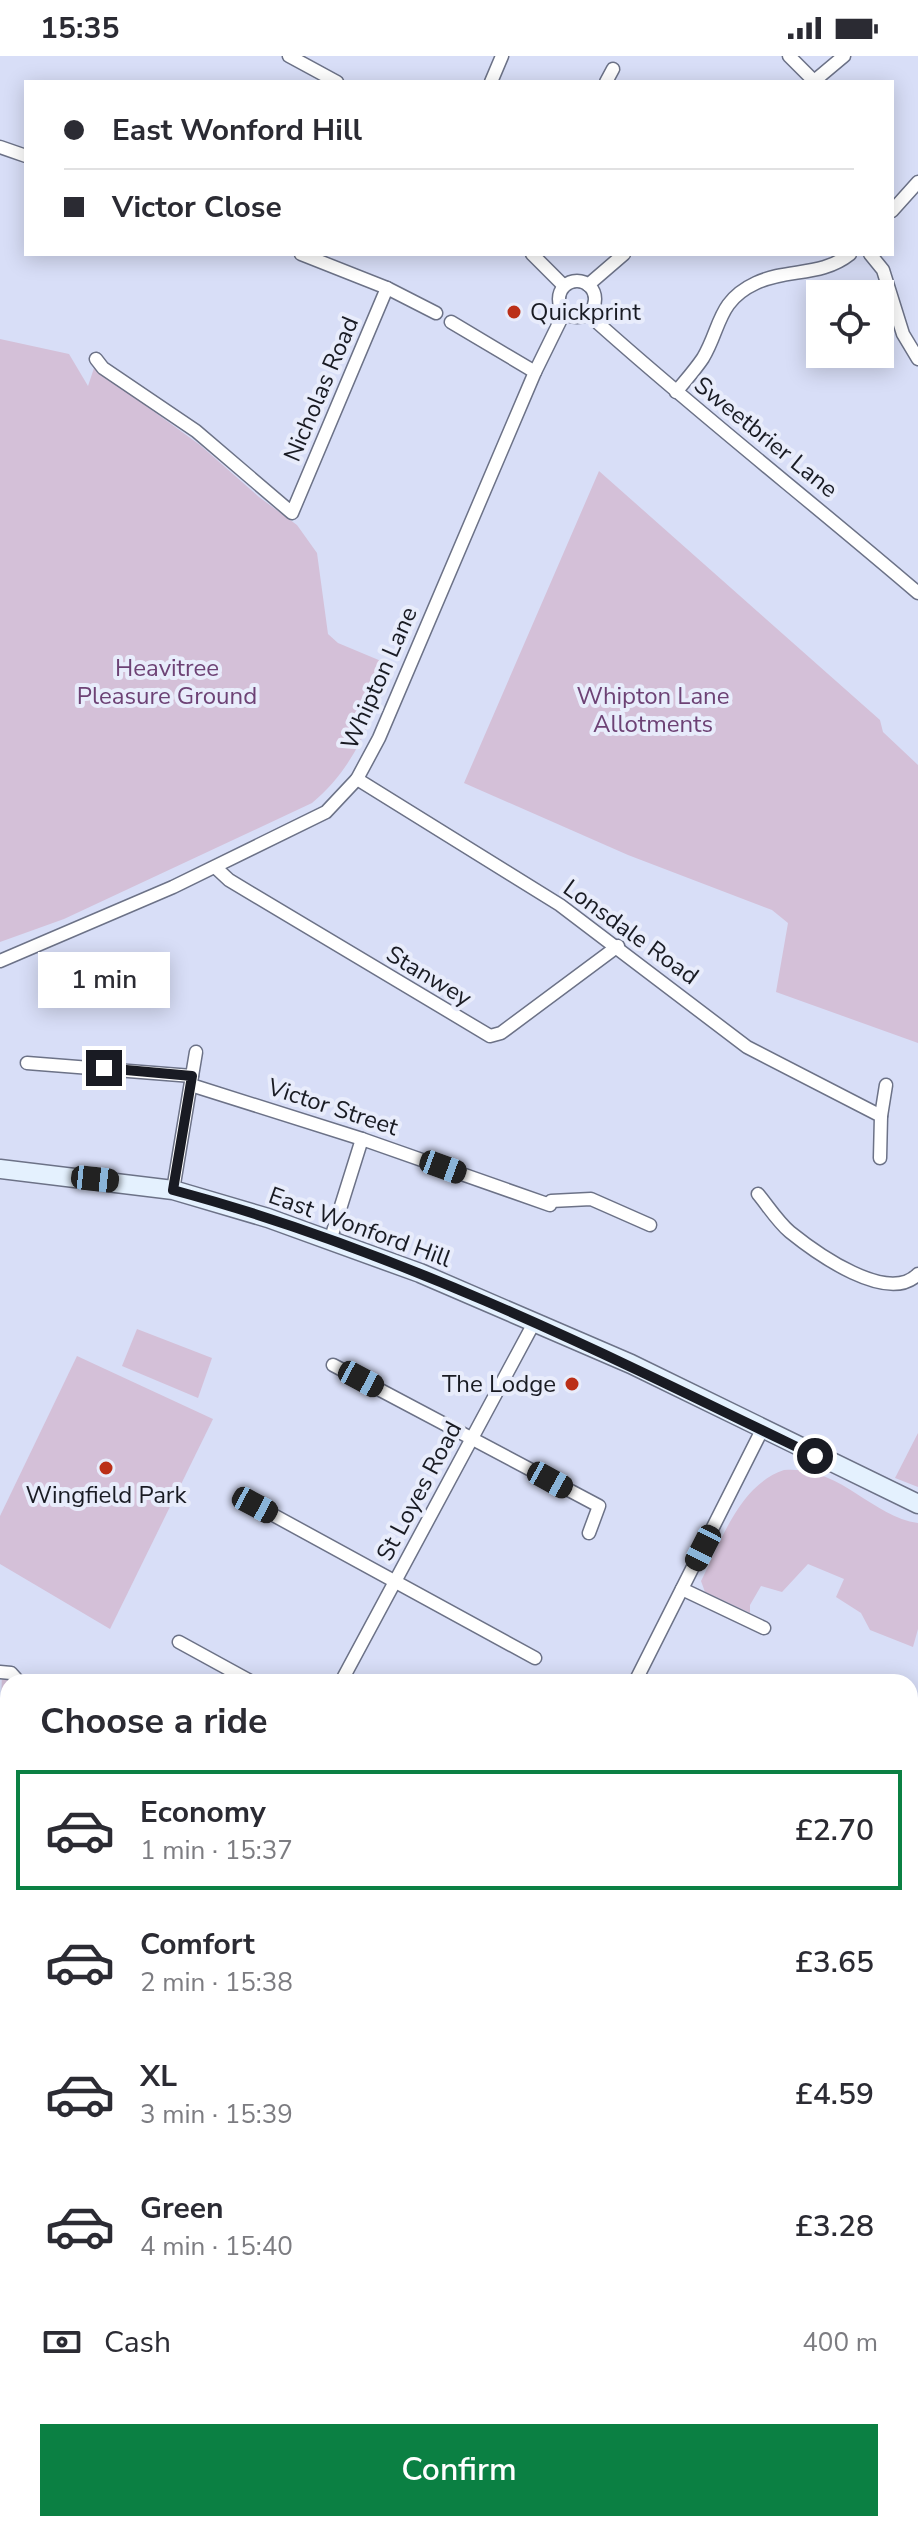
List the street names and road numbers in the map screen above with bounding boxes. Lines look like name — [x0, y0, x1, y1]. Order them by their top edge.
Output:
street label: Nicholas Road — [276, 312, 366, 466]
street label: Sweetbrier Lane — [687, 369, 845, 505]
street label: Whipton Lane — [333, 602, 425, 754]
street label: Lonsdale Road — [557, 872, 705, 992]
street label: Stanwey — [380, 938, 478, 1014]
street label: Victor Street — [263, 1071, 403, 1143]
street label: East Wonford Hill — [264, 1179, 456, 1275]
street label: St Loyes Road — [369, 1416, 469, 1566]

